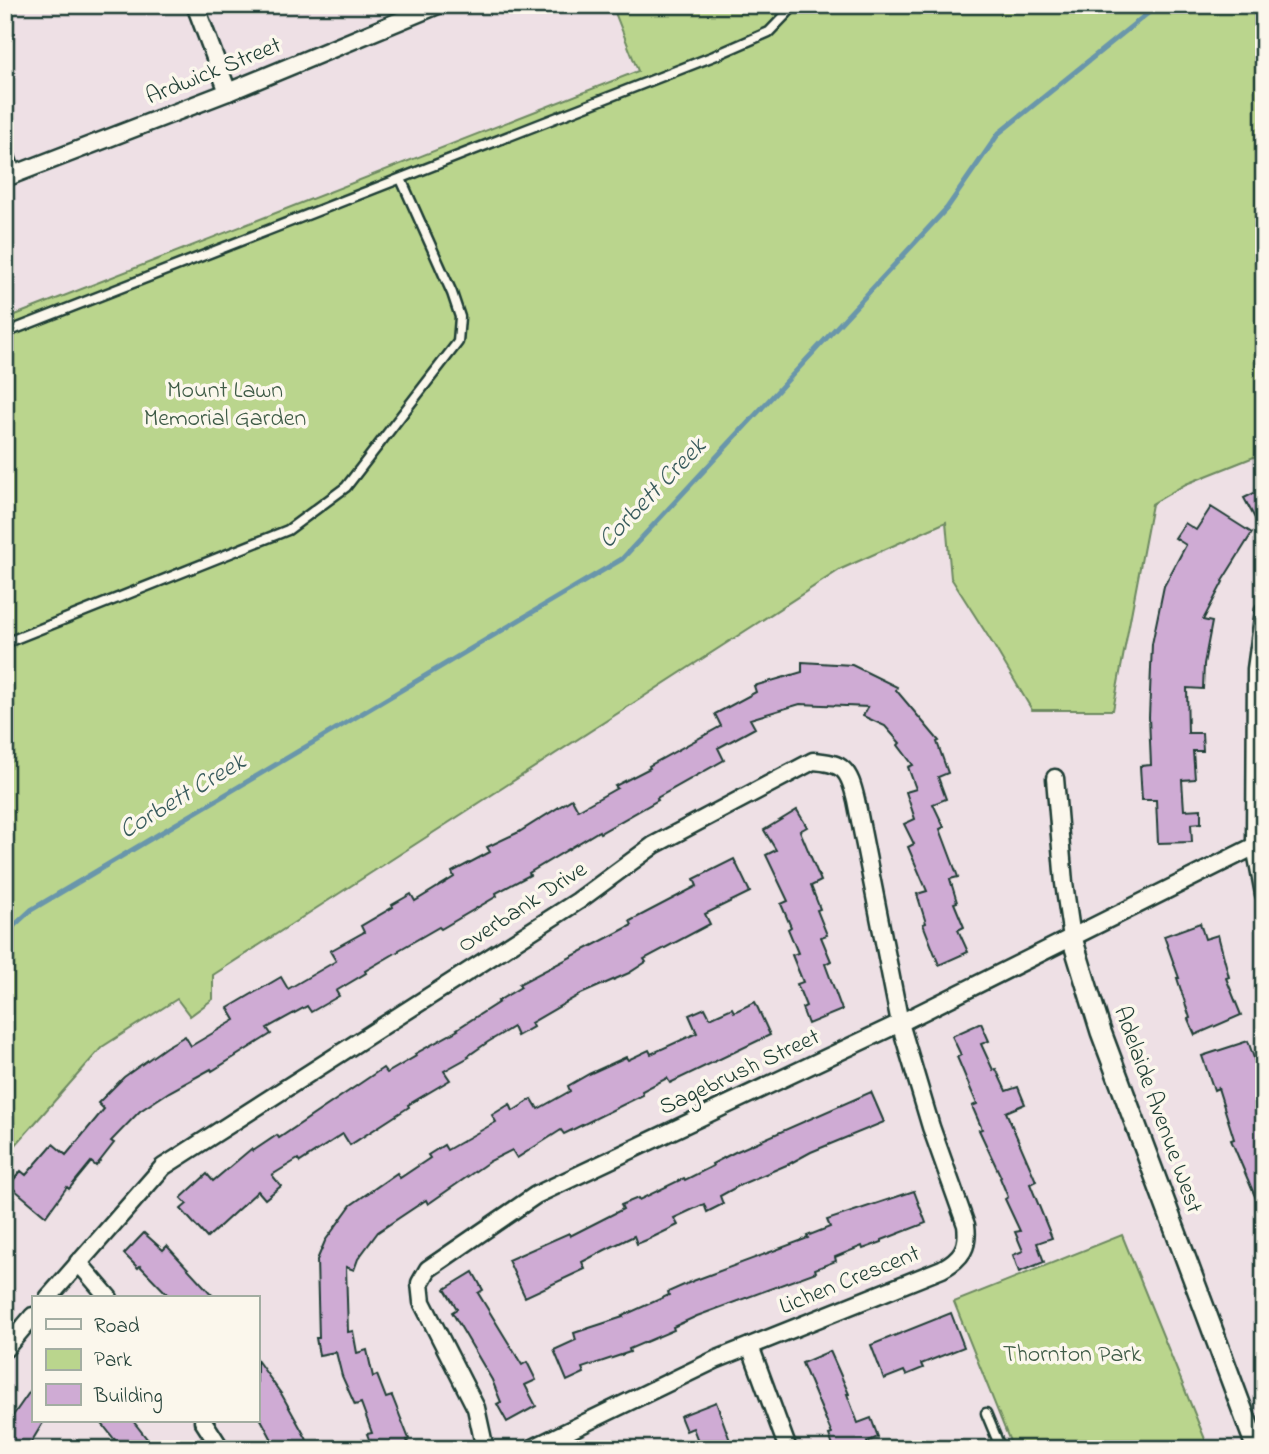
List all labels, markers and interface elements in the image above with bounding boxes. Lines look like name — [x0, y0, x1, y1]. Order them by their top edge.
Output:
street label: Ardwick Street — [141, 29, 287, 115]
park label: Mount Lawn Memorial Garden — [144, 374, 306, 437]
water label: Corbett Creek — [590, 428, 717, 558]
water label: Corbett Creek — [112, 743, 255, 850]
street label: Overbank Drive — [451, 853, 595, 963]
street label: Adelaide Avenue West — [1103, 1002, 1211, 1218]
street label: Sagebrush Street — [654, 1020, 826, 1126]
street label: Lichen Crescent — [774, 1237, 926, 1325]
legend — [32, 1296, 259, 1422]
text: Road — [94, 1312, 140, 1342]
park label: Thornton Park — [1003, 1338, 1142, 1373]
text: Park — [94, 1346, 133, 1376]
text: Building — [93, 1382, 163, 1414]

